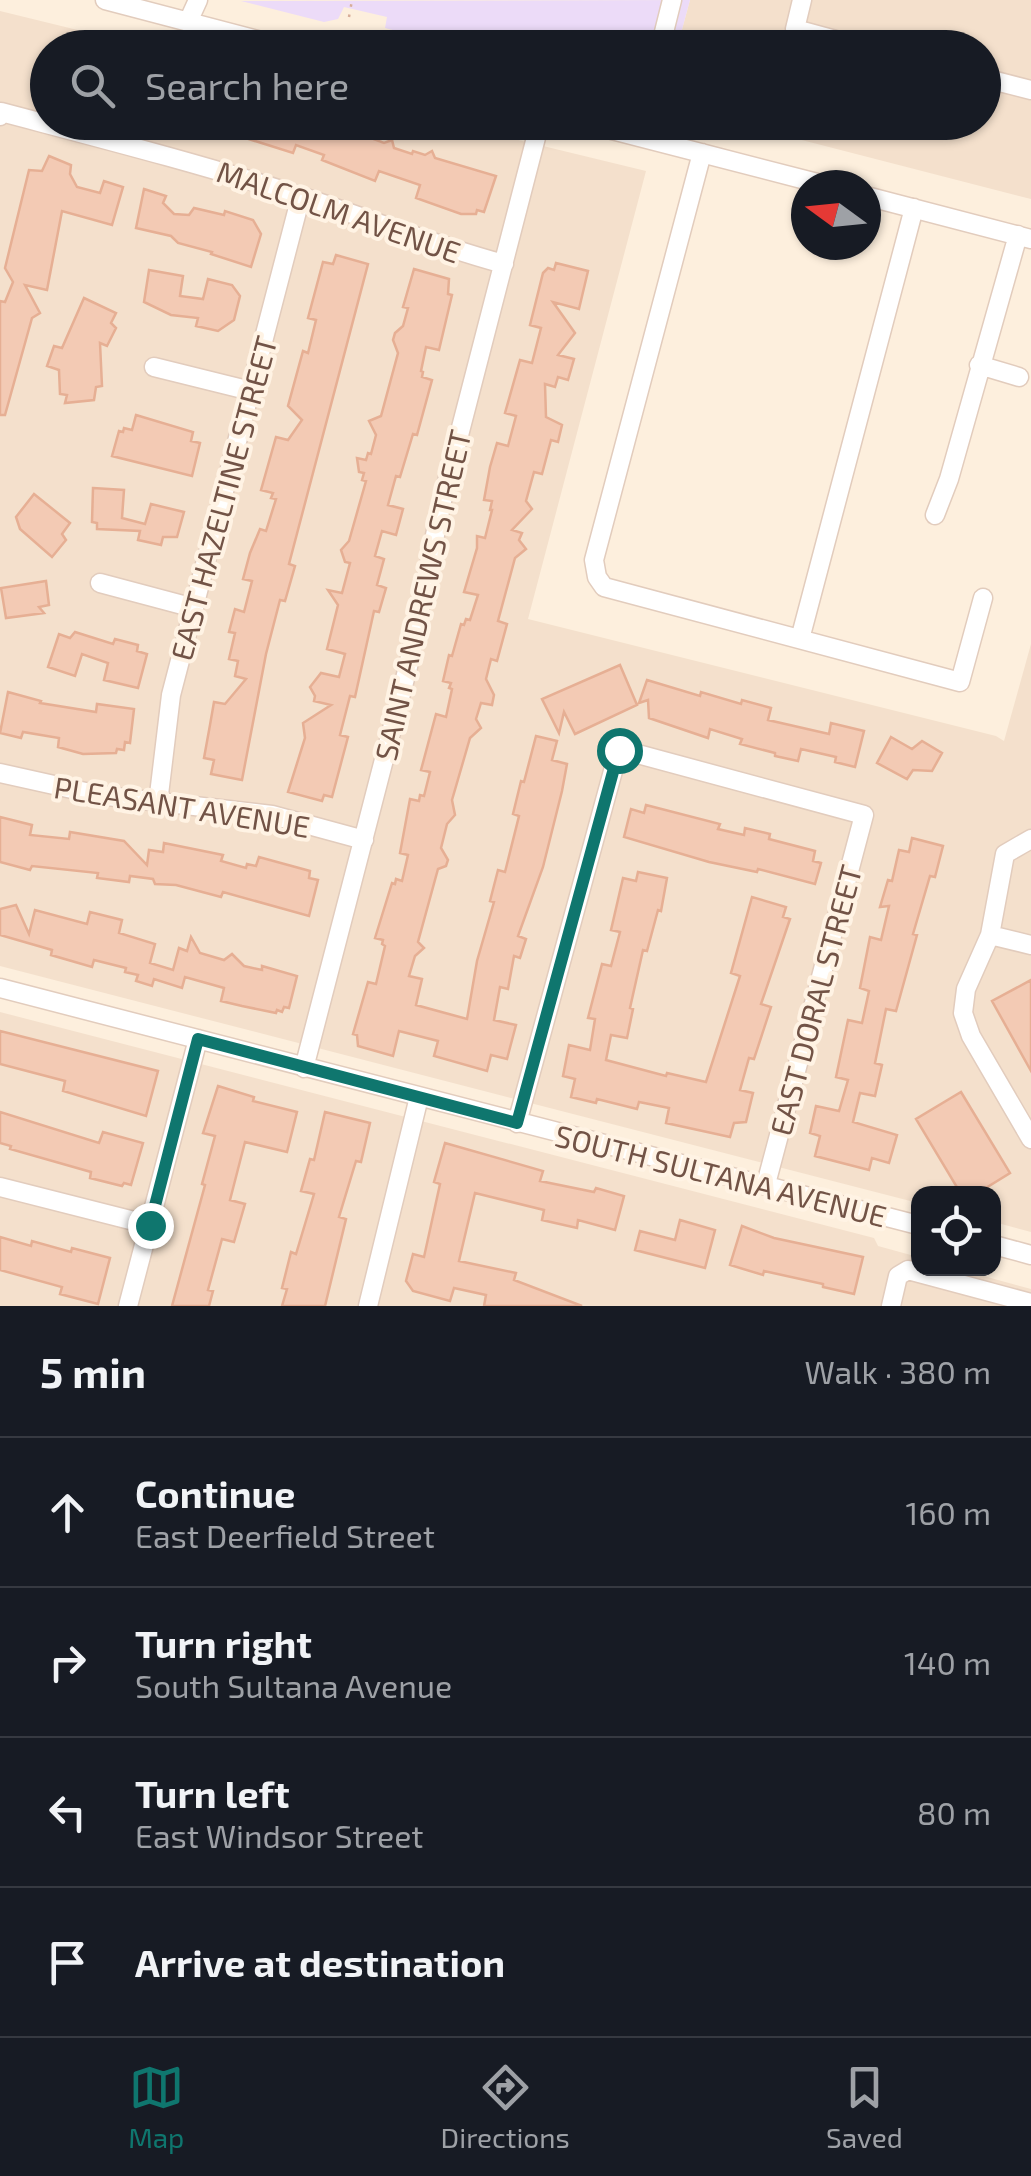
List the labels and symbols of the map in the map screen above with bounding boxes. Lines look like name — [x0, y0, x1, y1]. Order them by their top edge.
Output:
street label: MALCOLM AVENUE — [213, 152, 465, 270]
north arrow — [791, 170, 881, 260]
street label: EAST HAZELTINE STREET — [162, 332, 284, 664]
street label: SAINT ANDREWS STREET — [366, 426, 478, 764]
route start — [597, 728, 643, 774]
street label: PLEASANT AVENUE — [51, 768, 313, 844]
street label: EAST DORAL STREET — [762, 861, 868, 1139]
street label: SOUTH SULTANA AVENUE — [552, 1116, 890, 1234]
route end — [128, 1203, 174, 1249]

